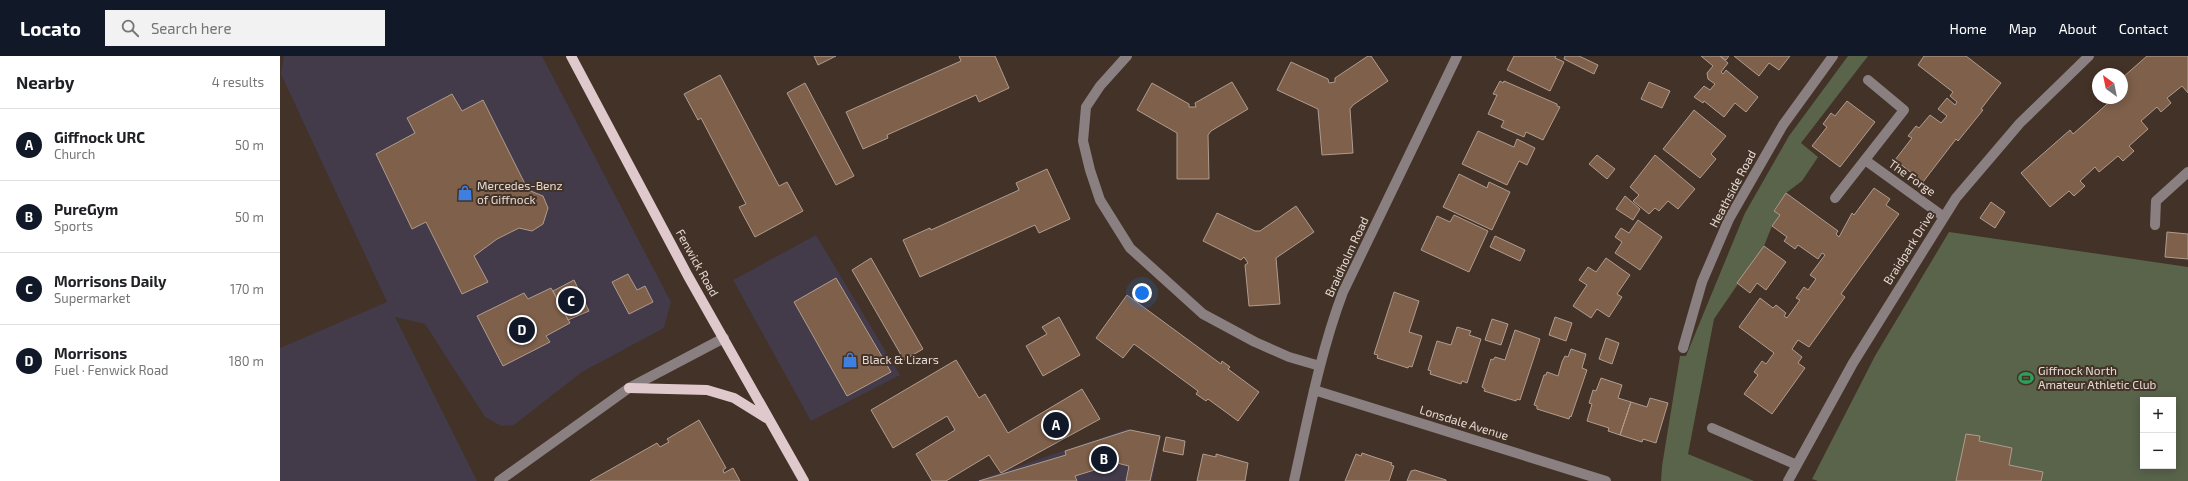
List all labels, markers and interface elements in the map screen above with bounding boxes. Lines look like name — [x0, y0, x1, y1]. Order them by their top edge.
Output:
search box — [105, 10, 385, 46]
text: Locato — [20, 17, 81, 40]
icon: search — [119, 17, 141, 39]
text: Search here — [151, 19, 231, 37]
text: Home — [1950, 20, 1987, 37]
text: Map — [2009, 20, 2037, 37]
text: About — [2059, 20, 2097, 37]
text: Contact — [2119, 20, 2168, 37]
north arrow — [2092, 68, 2128, 104]
text: Nearby — [16, 72, 74, 92]
text: 4 results — [212, 74, 264, 90]
text: Giffnock URC — [54, 128, 145, 146]
text: A — [25, 137, 33, 153]
text: 50 m — [235, 137, 264, 153]
text: Church — [54, 146, 95, 162]
street label: Heathside Road — [1706, 148, 1758, 229]
street label: The Forge — [1886, 156, 1939, 198]
place label: Mercedes-Benz of Giffnock — [477, 178, 563, 206]
shop icon: Mercedes-Benz of Giffnock — [456, 184, 474, 202]
text: PureGym — [54, 200, 118, 218]
street label: Braidpark Drive — [1880, 208, 1936, 287]
text: B — [25, 209, 33, 225]
text: 50 m — [235, 209, 264, 225]
street label: Braidholm Road — [1321, 214, 1371, 299]
text: Sports — [54, 218, 93, 234]
street label: Fenwick Road — [674, 226, 722, 299]
text: Morrisons Daily — [54, 272, 167, 290]
text: C — [25, 281, 33, 297]
text: 170 m — [230, 281, 264, 297]
your location — [1132, 283, 1152, 303]
pin: C — [558, 286, 584, 316]
text: Supermarket — [54, 290, 131, 306]
pin: D — [509, 315, 535, 345]
text: Morrisons — [54, 344, 127, 362]
shop icon: Black & Lizars — [841, 351, 859, 369]
place label: Black & Lizars — [862, 352, 939, 366]
text: D — [25, 353, 33, 369]
text: 180 m — [229, 353, 264, 369]
text: Fuel · Fenwick Road — [54, 362, 169, 378]
place label: Giffnock North Amateur Athletic Club — [2038, 363, 2157, 391]
sports icon: Giffnock North Amateur Athletic Club — [2017, 369, 2035, 387]
map controls — [2140, 397, 2176, 469]
button: + — [2140, 397, 2176, 433]
street label: Lonsdale Avenue — [1418, 402, 1510, 442]
pin: A — [1043, 410, 1069, 440]
button: − — [2140, 433, 2176, 469]
pin: B — [1091, 444, 1117, 474]

